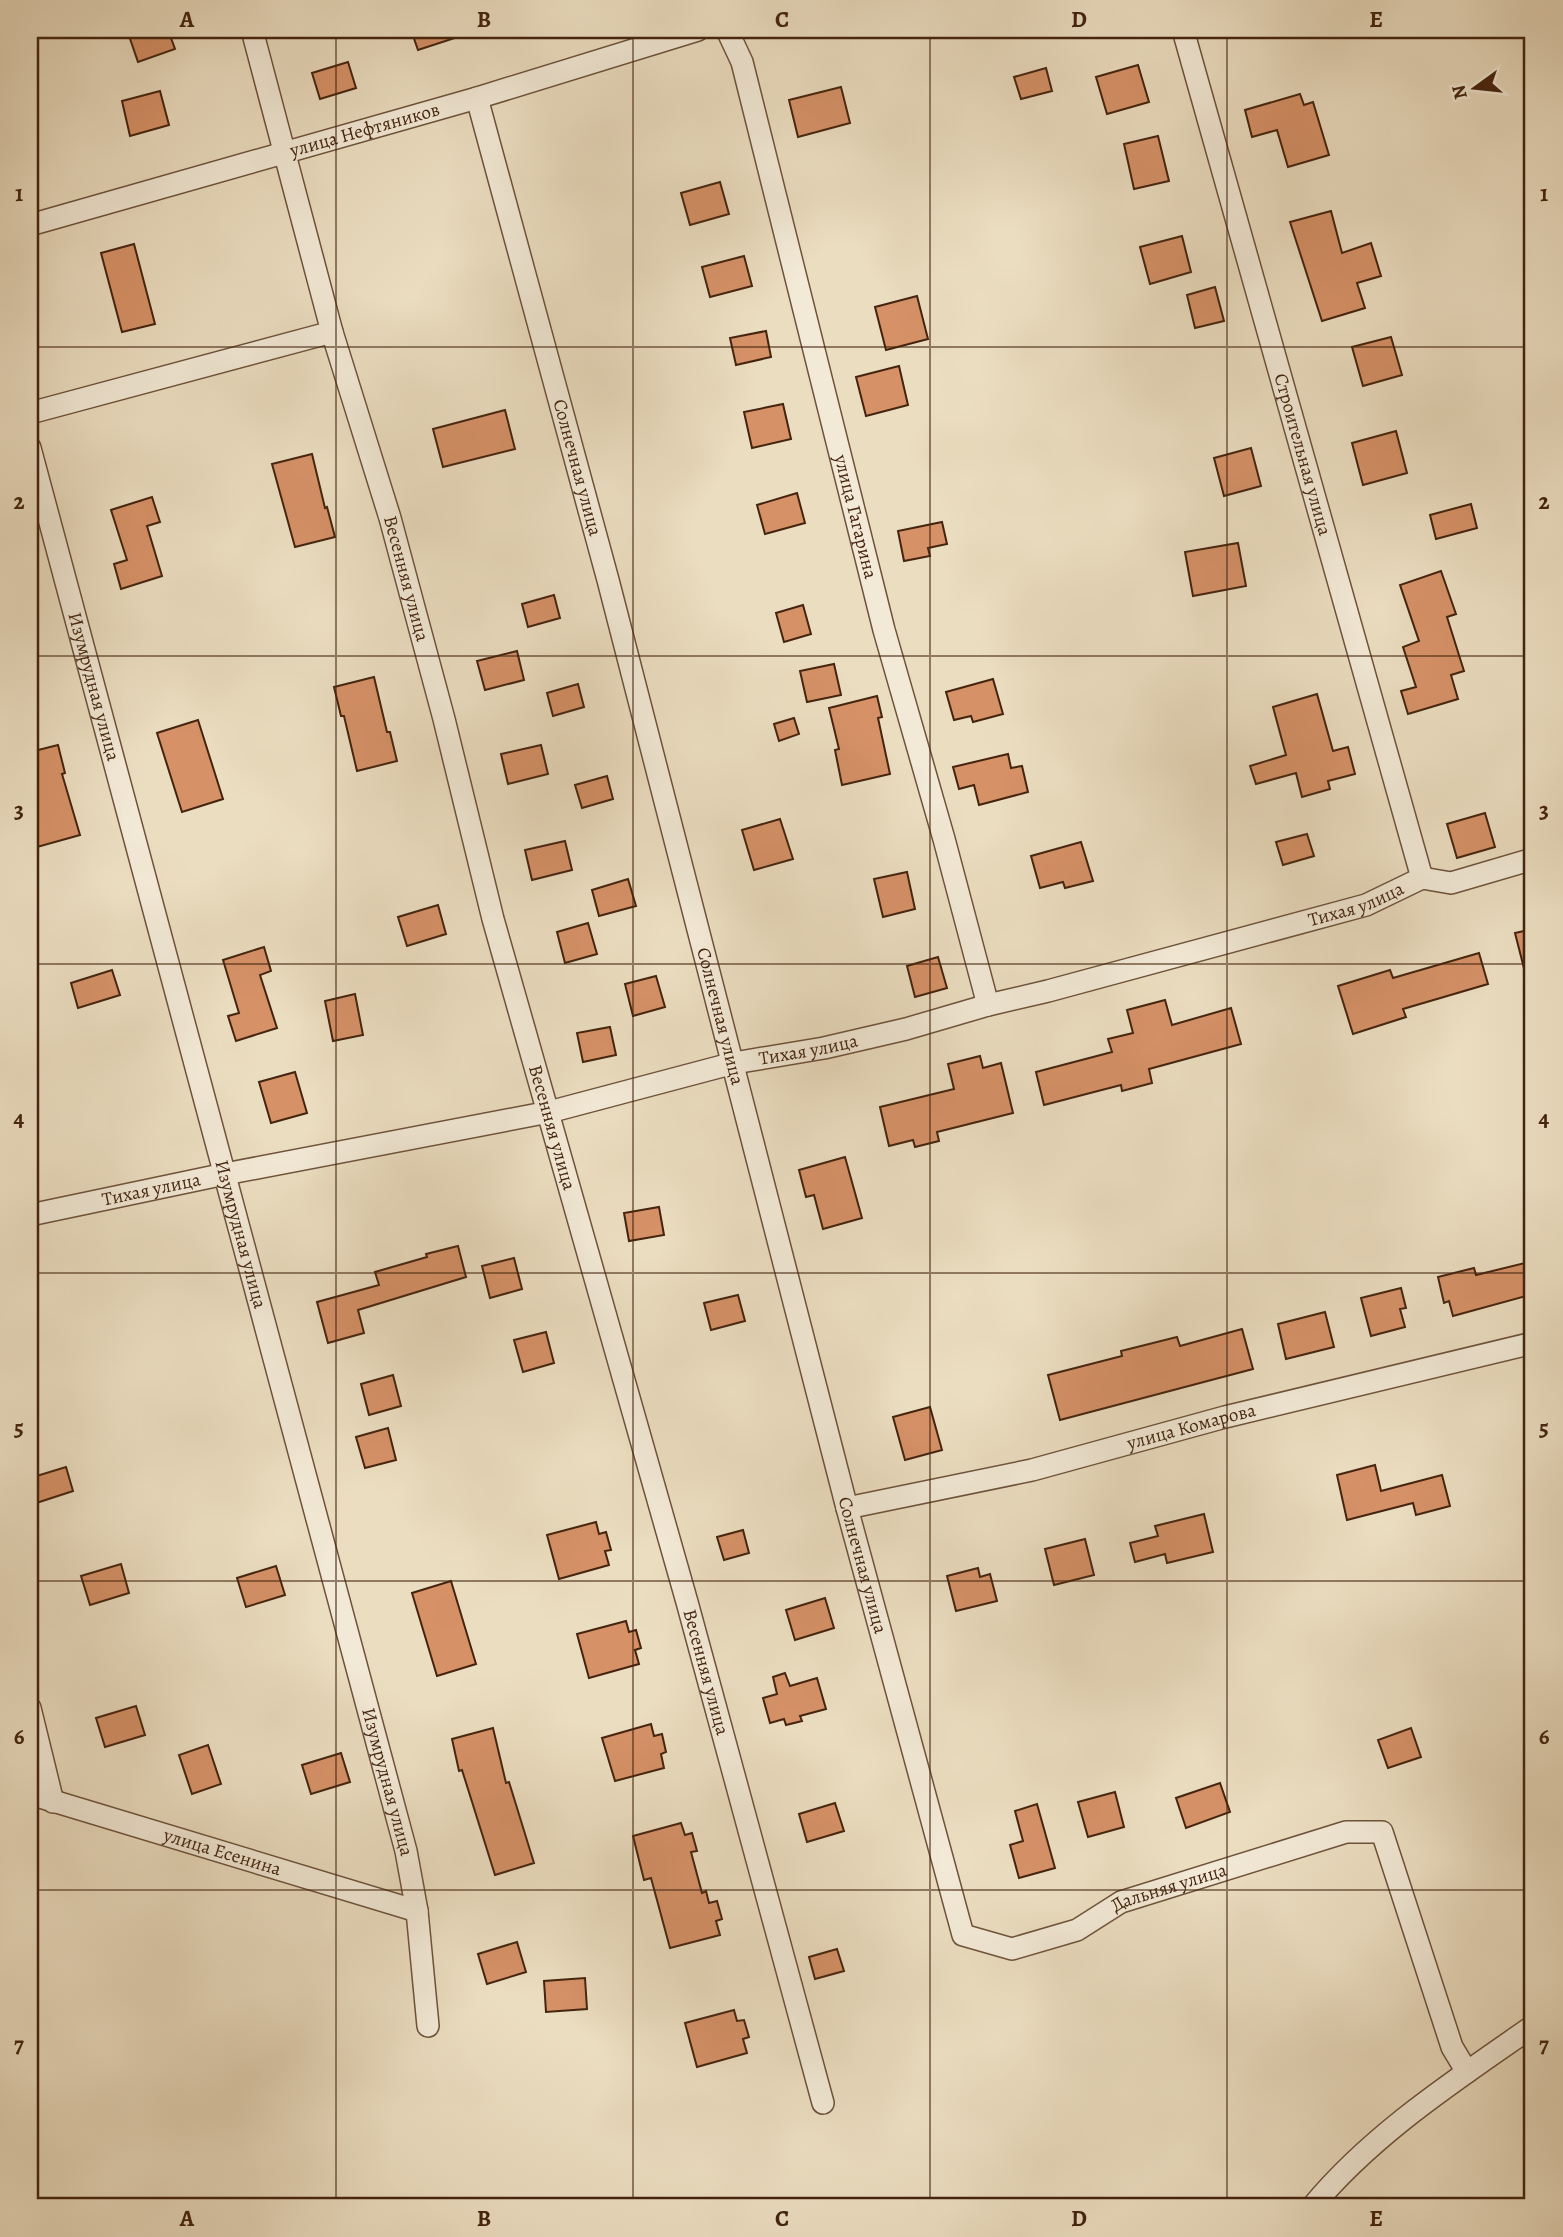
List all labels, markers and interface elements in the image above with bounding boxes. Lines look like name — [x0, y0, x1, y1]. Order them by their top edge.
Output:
text: A — [179, 4, 195, 35]
text: B — [477, 4, 491, 35]
text: C — [775, 4, 789, 35]
text: D — [1071, 4, 1087, 35]
text: E — [1369, 4, 1383, 35]
north arrow — [1440, 52, 1510, 122]
text: N — [1445, 82, 1474, 102]
street label: улица Нефтяников — [286, 96, 443, 164]
text: 1 — [15, 178, 23, 209]
text: 1 — [1540, 178, 1548, 209]
street label: Строительная улица — [1267, 370, 1338, 539]
street label: Солнечная улица — [546, 396, 609, 539]
street label: улица Гагарина — [827, 451, 884, 582]
text: 2 — [13, 486, 25, 517]
text: 2 — [1538, 486, 1550, 517]
street label: Весенняя улица — [377, 513, 436, 645]
street label: Изумрудная улица — [62, 609, 126, 764]
text: 3 — [14, 795, 24, 826]
text: 3 — [1539, 795, 1549, 826]
street label: Тихая улица — [1305, 876, 1408, 933]
street label: Солнечная улица — [690, 945, 751, 1088]
street label: Тихая улица — [757, 1028, 861, 1072]
street label: Весенняя улица — [522, 1062, 582, 1193]
text: 4 — [14, 1103, 25, 1134]
text: 4 — [1539, 1103, 1550, 1134]
street label: Изумрудная улица — [208, 1157, 273, 1312]
street label: Тихая улица — [100, 1166, 203, 1213]
street label: улица Комарова — [1123, 1397, 1259, 1457]
text: 5 — [14, 1412, 24, 1443]
text: 5 — [1539, 1412, 1549, 1443]
street label: Солнечная улица — [832, 1494, 894, 1637]
street label: Весенняя улица — [677, 1606, 736, 1738]
street label: Изумрудная улица — [355, 1705, 420, 1858]
text: 6 — [14, 1721, 25, 1752]
text: 6 — [1539, 1721, 1550, 1752]
street label: улица Есенина — [159, 1822, 285, 1882]
street label: Дальняя улица — [1105, 1857, 1230, 1918]
text: 7 — [14, 2029, 24, 2060]
text: 7 — [1539, 2029, 1549, 2060]
text: A — [179, 2203, 195, 2234]
text: B — [477, 2203, 491, 2234]
text: C — [775, 2203, 789, 2234]
text: D — [1071, 2203, 1087, 2234]
text: E — [1369, 2203, 1383, 2234]

